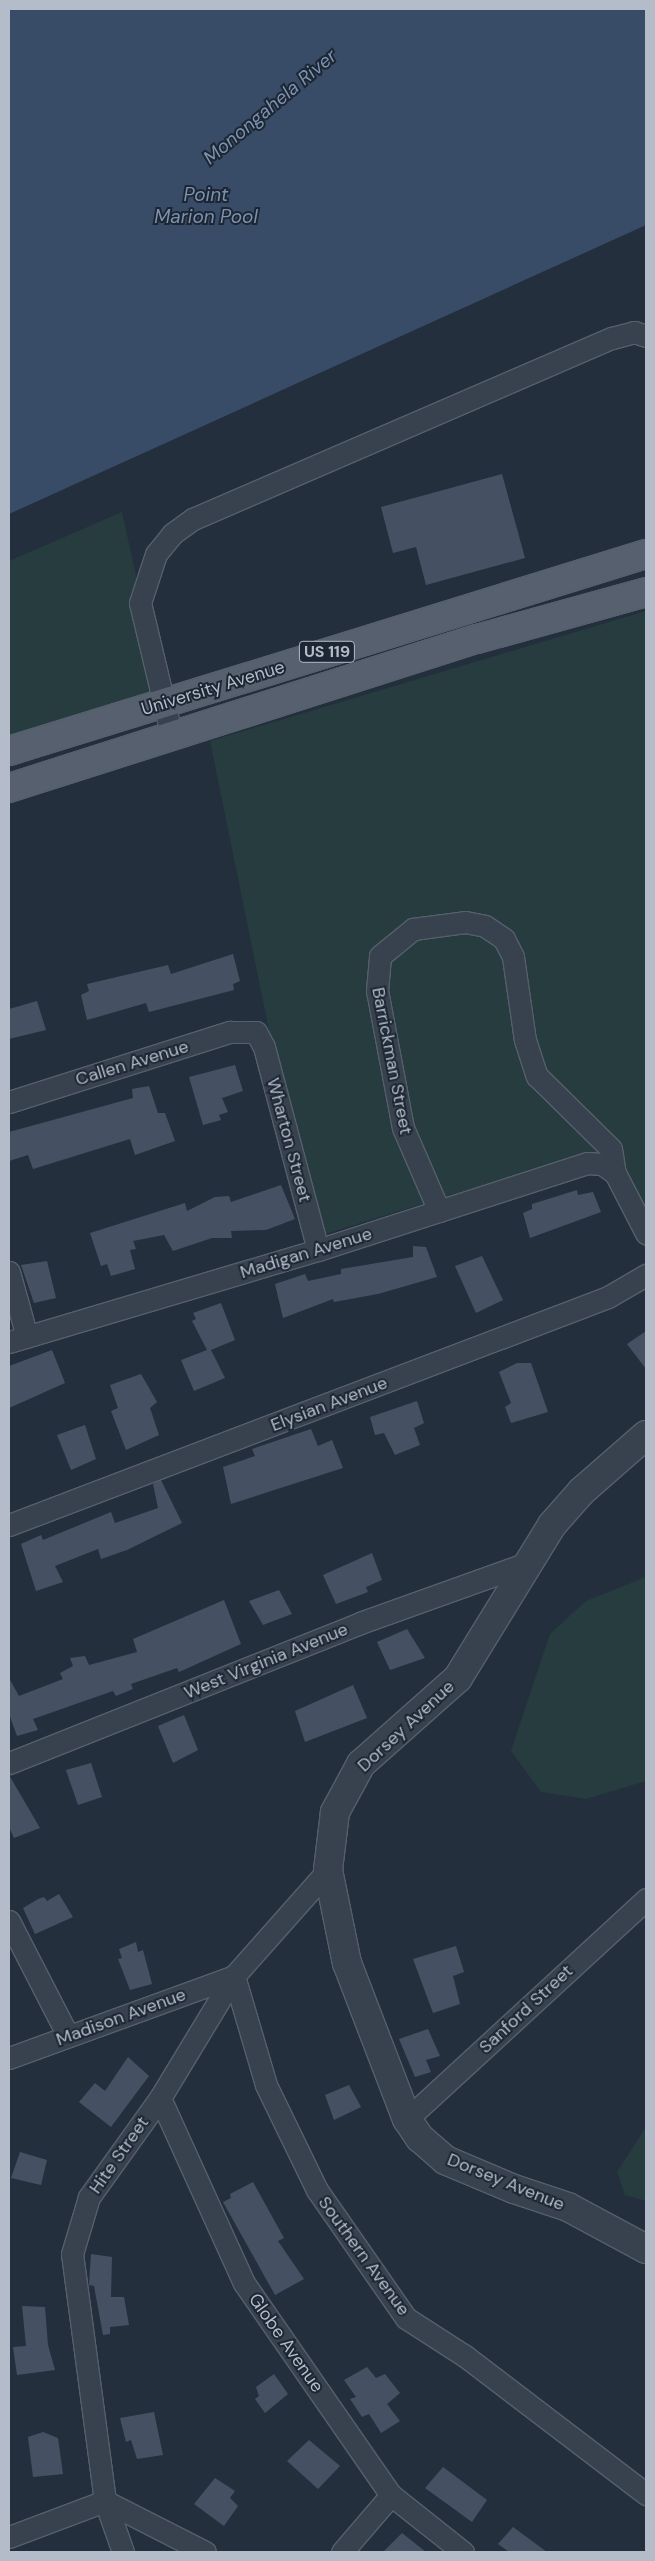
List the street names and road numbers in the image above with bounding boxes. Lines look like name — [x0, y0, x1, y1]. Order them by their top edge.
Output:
road number: US 119 — [298, 638, 356, 666]
street label: University Avenue — [139, 656, 287, 720]
street label: Barrickman Street — [367, 986, 417, 1136]
street label: Callen Avenue — [73, 1036, 191, 1090]
street label: Wharton Street — [262, 1075, 316, 1205]
street label: Madigan Avenue — [238, 1223, 374, 1283]
street label: Elysian Avenue — [268, 1372, 390, 1436]
street label: West Virginia Avenue — [181, 1618, 351, 1704]
street label: Dorsey Avenue — [353, 1676, 459, 1776]
street label: Sanford Street — [475, 1960, 577, 2058]
street label: Madison Avenue — [53, 1984, 189, 2050]
street label: Hite Street — [85, 2112, 153, 2198]
street label: Dorsey Avenue — [444, 2149, 568, 2215]
street label: Southern Avenue — [314, 2192, 414, 2320]
street label: Globe Avenue — [244, 2289, 328, 2397]

